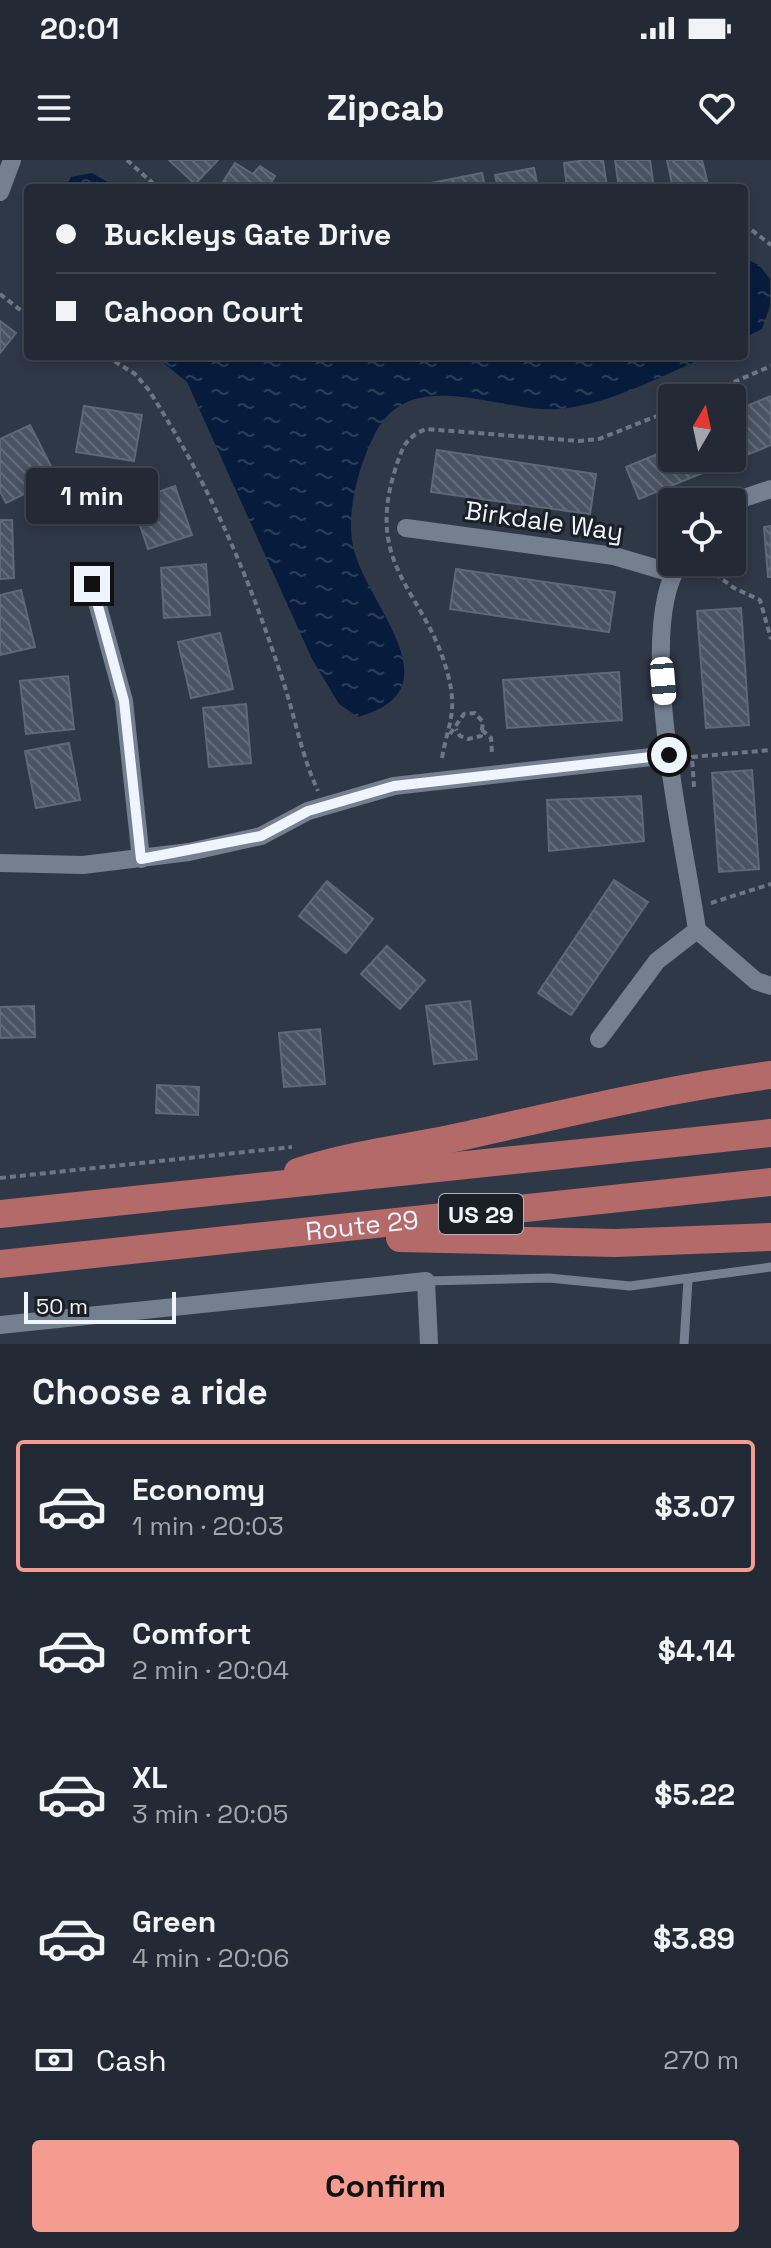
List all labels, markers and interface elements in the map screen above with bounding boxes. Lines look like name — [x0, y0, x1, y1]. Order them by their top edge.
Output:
text: 20:01 — [40, 9, 119, 48]
text: Zipcab — [326, 85, 445, 131]
icon: menu — [32, 86, 76, 130]
icon: heart — [695, 86, 739, 130]
text: Buckleys Gate Drive — [104, 215, 391, 254]
text: Cahoon Court — [104, 292, 304, 331]
north arrow — [658, 384, 746, 472]
map controls — [658, 384, 746, 576]
callout: 1 min — [26, 468, 158, 524]
text: 1 min — [60, 479, 124, 513]
button: locate — [658, 488, 746, 576]
street label: Birkdale Way — [463, 493, 625, 549]
route end — [74, 566, 110, 602]
car — [649, 656, 677, 706]
route start — [651, 737, 687, 773]
road number: US 29 — [439, 1194, 523, 1234]
street label: Route 29 — [304, 1203, 420, 1248]
scale bar — [24, 1288, 176, 1324]
text: 50 m — [36, 1292, 88, 1320]
text: Choose a ride — [32, 1369, 268, 1415]
icon: car — [36, 1470, 108, 1542]
text: Economy — [132, 1470, 265, 1509]
text: $3.07 — [655, 1487, 735, 1526]
text: 1 min · 20:03 — [132, 1509, 284, 1543]
icon: car — [36, 1614, 108, 1686]
text: Comfort — [132, 1614, 251, 1653]
text: $4.14 — [658, 1631, 735, 1670]
text: 2 min · 20:04 — [132, 1653, 289, 1687]
icon: car — [36, 1758, 108, 1830]
text: XL — [132, 1758, 168, 1797]
text: $5.22 — [654, 1775, 735, 1814]
text: 3 min · 20:05 — [132, 1797, 288, 1831]
icon: car — [36, 1902, 108, 1974]
text: Green — [132, 1902, 216, 1941]
text: $3.89 — [653, 1919, 735, 1958]
text: 4 min · 20:06 — [132, 1941, 289, 1975]
icon: cash — [32, 2038, 76, 2082]
text: Cash — [96, 2041, 167, 2080]
text: 270 m — [663, 2043, 739, 2077]
button: Confirm — [32, 2140, 739, 2232]

